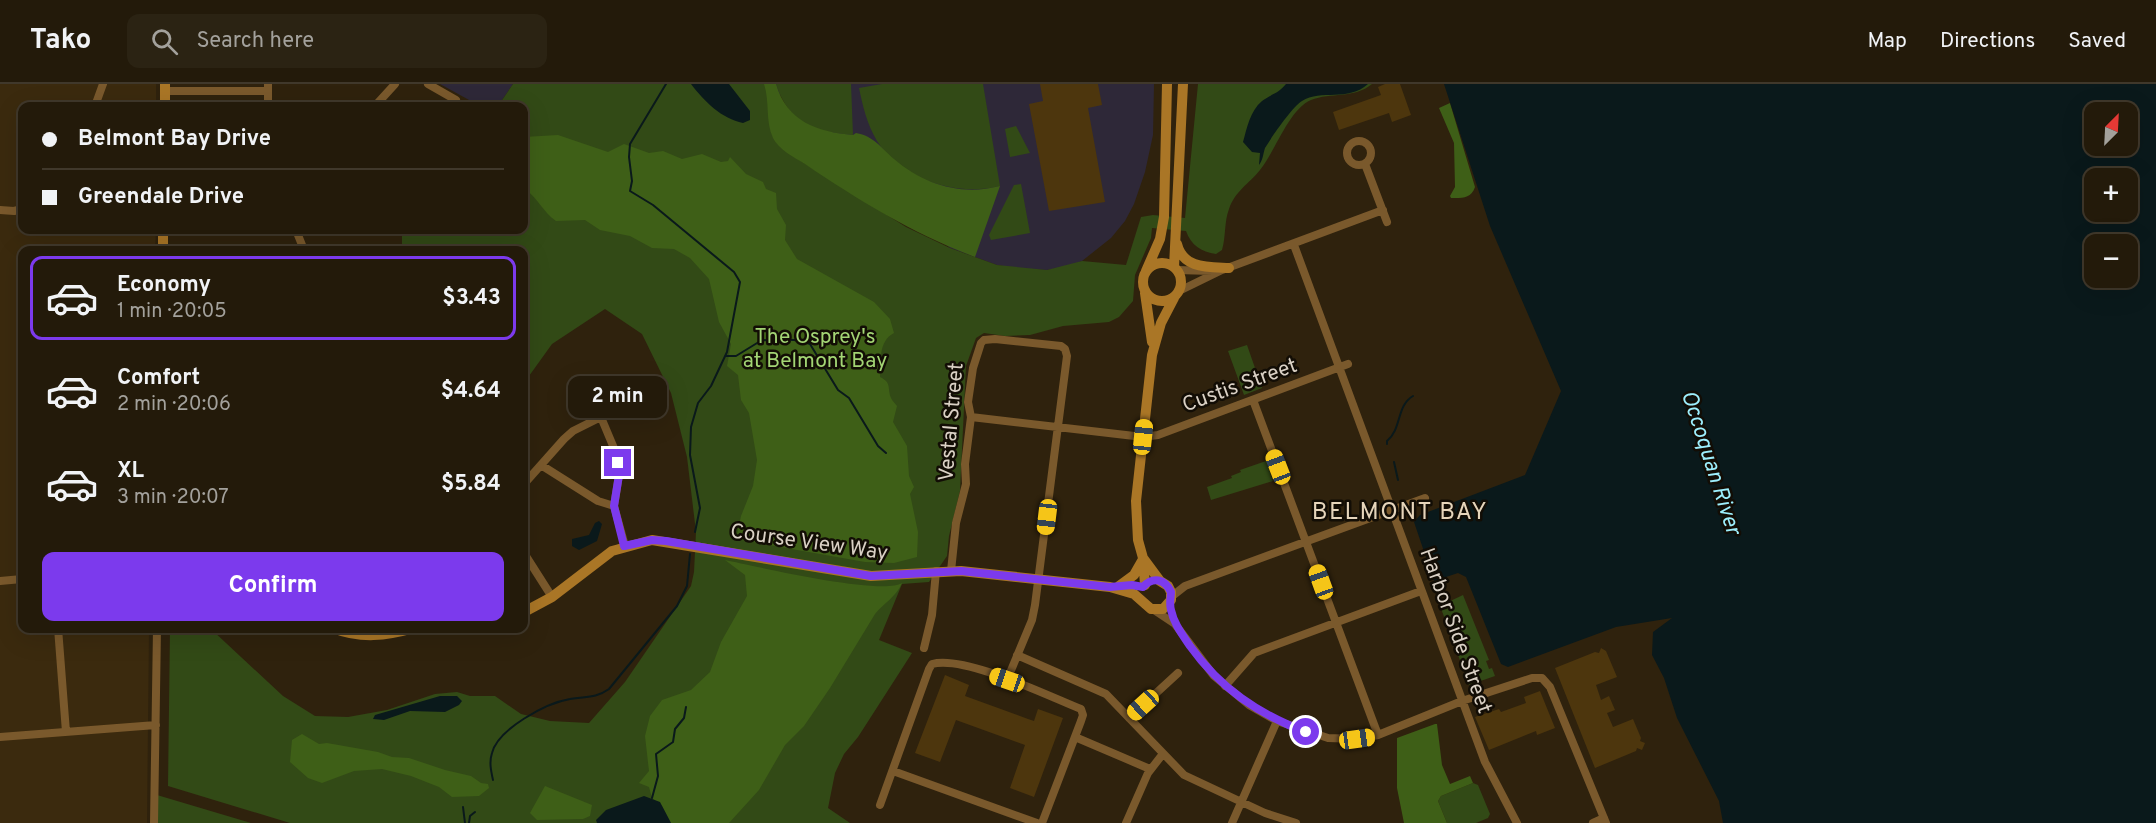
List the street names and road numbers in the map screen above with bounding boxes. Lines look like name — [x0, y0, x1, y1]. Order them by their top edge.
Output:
street label: Custis Street — [1179, 353, 1301, 419]
street label: Vestal Street — [933, 361, 971, 483]
street label: Course View Way — [728, 519, 890, 567]
street label: Harbor Side Street — [1413, 545, 1497, 717]

